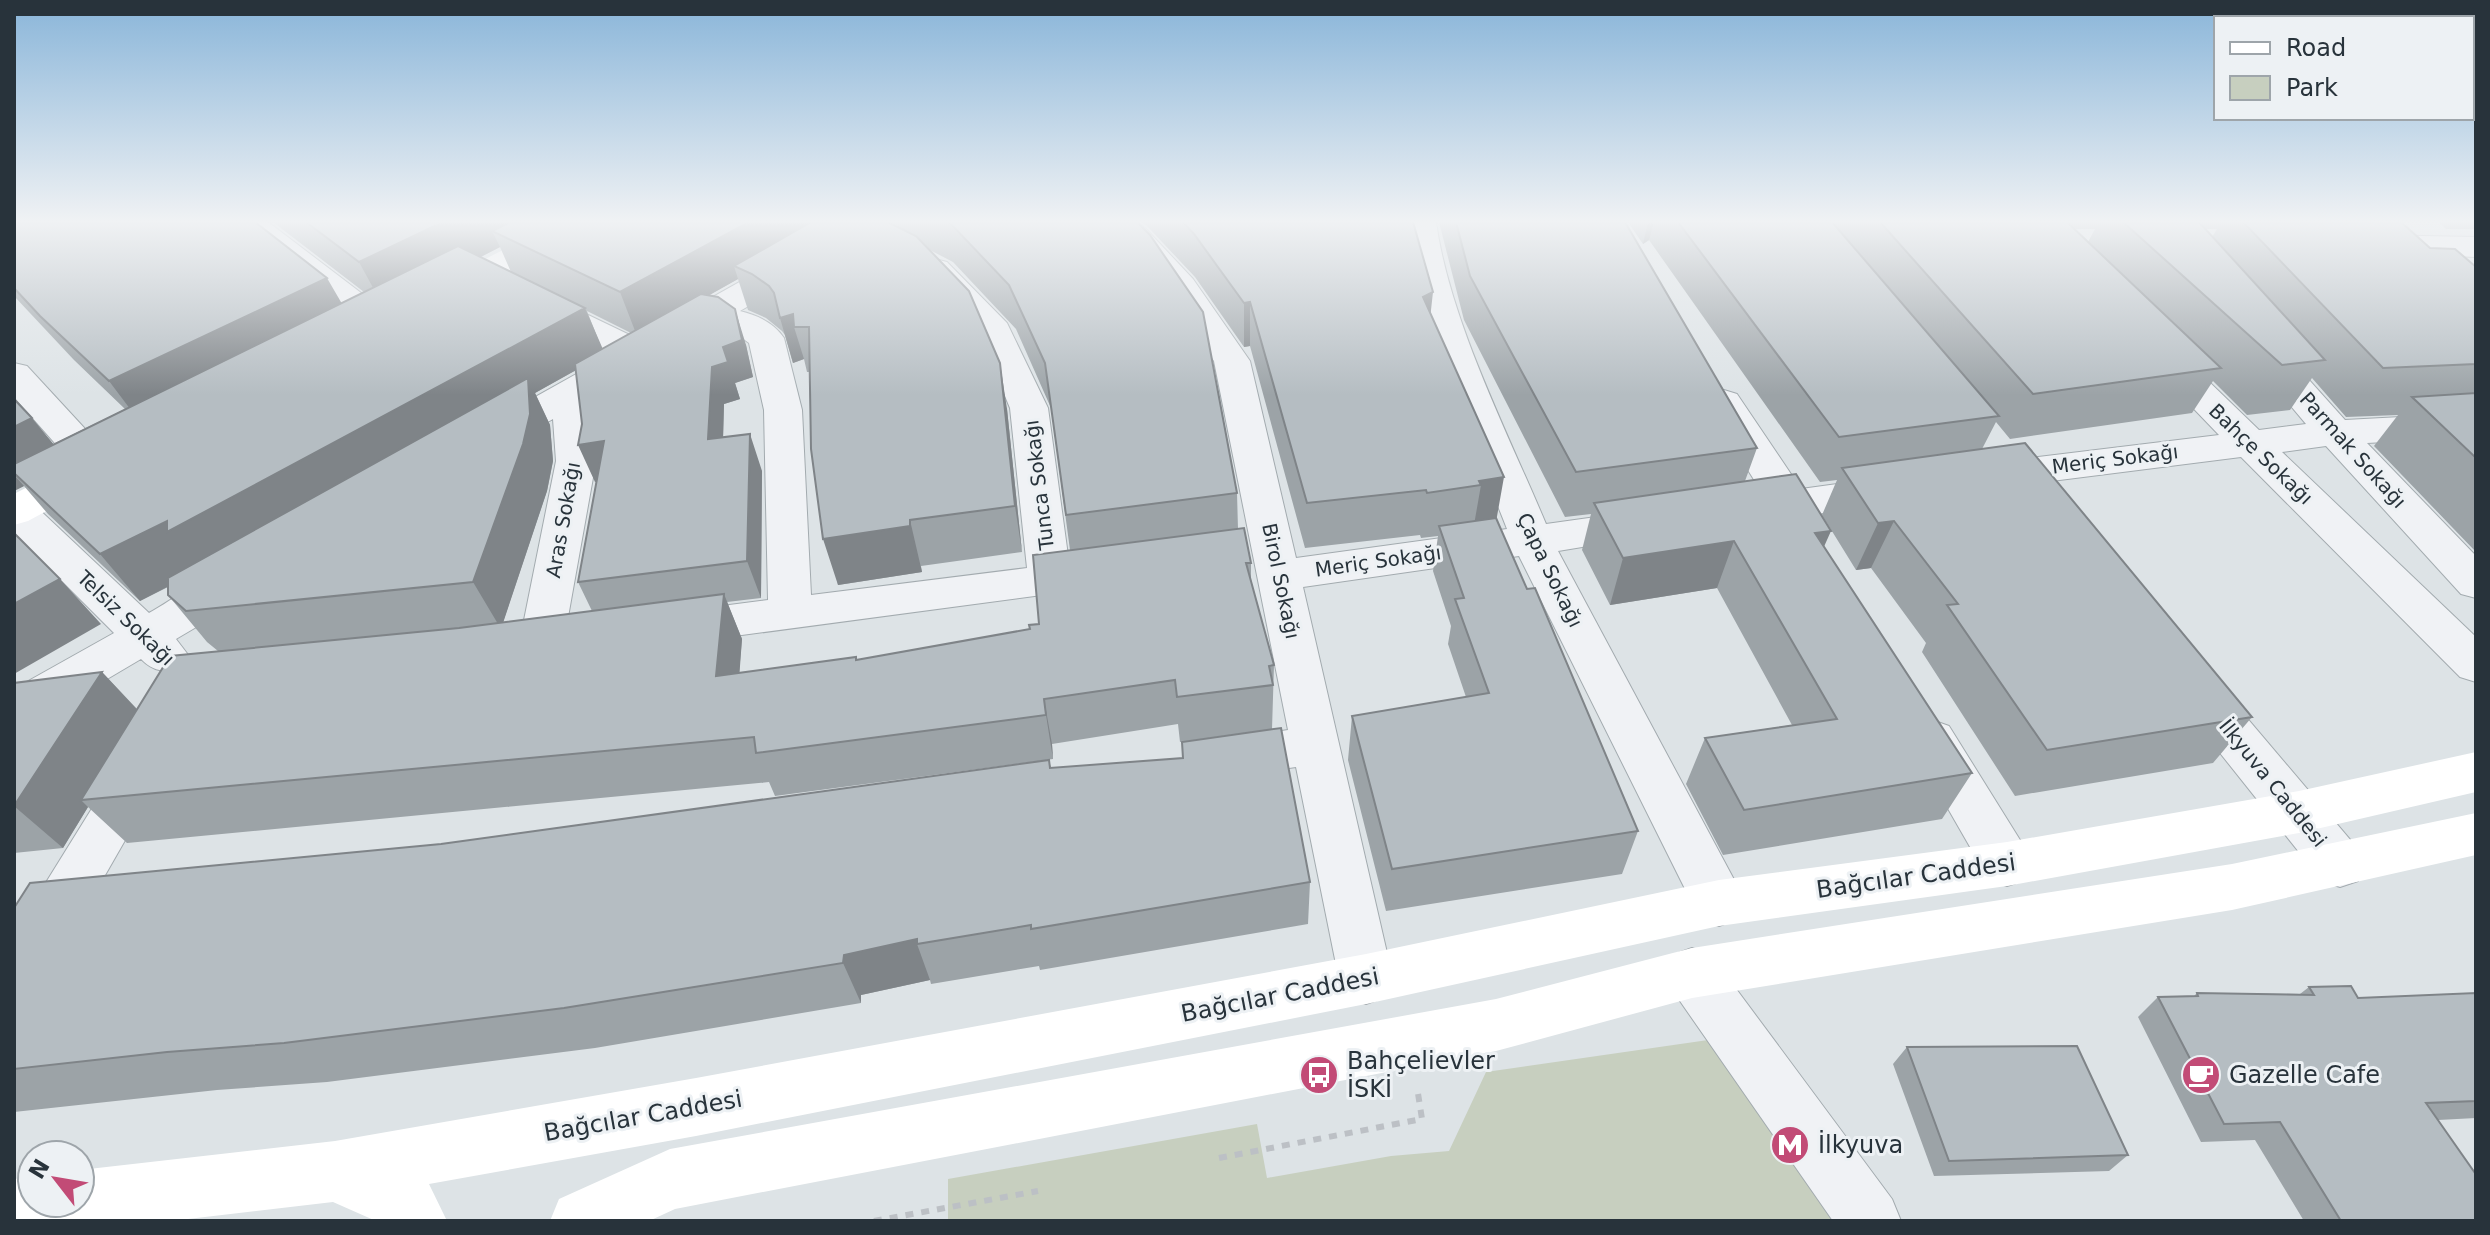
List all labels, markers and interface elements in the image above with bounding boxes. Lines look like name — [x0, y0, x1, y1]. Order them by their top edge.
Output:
legend — [2214, 16, 2474, 120]
text: Road — [2286, 34, 2346, 62]
text: Park — [2286, 74, 2338, 102]
street label: Parmak Sokağı — [2295, 387, 2411, 513]
street label: Bahçe Sokağı — [2204, 398, 2318, 510]
street label: Tunca Sokağı — [1019, 419, 1059, 552]
street label: Meriç Sokağı — [2050, 439, 2180, 479]
street label: Aras Sokağı — [541, 460, 585, 580]
street label: Çapa Sokağı — [1512, 509, 1588, 631]
street label: Birol Sokağı — [1257, 521, 1305, 641]
street label: Meriç Sokağı — [1313, 540, 1443, 582]
street label: Telsiz Sokağı — [72, 565, 180, 670]
street label: İlkyuva Caddesi — [2214, 714, 2332, 852]
street label: Bağcılar Caddesi — [1815, 848, 2017, 904]
street label: Bağcılar Caddesi — [1179, 962, 1381, 1028]
place label: Bahçelievler İSKİ — [1347, 1047, 1495, 1103]
bus stop icon: Bahçelievler İSKİ — [1298, 1054, 1340, 1096]
cafe icon: Gazelle Cafe — [2180, 1054, 2222, 1096]
place label: Gazelle Cafe — [2229, 1061, 2380, 1089]
street label: Bağcılar Caddesi — [542, 1085, 744, 1147]
metro station icon: İlkyuva — [1769, 1124, 1811, 1166]
place label: İlkyuva — [1818, 1130, 1903, 1159]
north arrow — [16, 1139, 96, 1219]
text: N — [24, 1155, 55, 1183]

